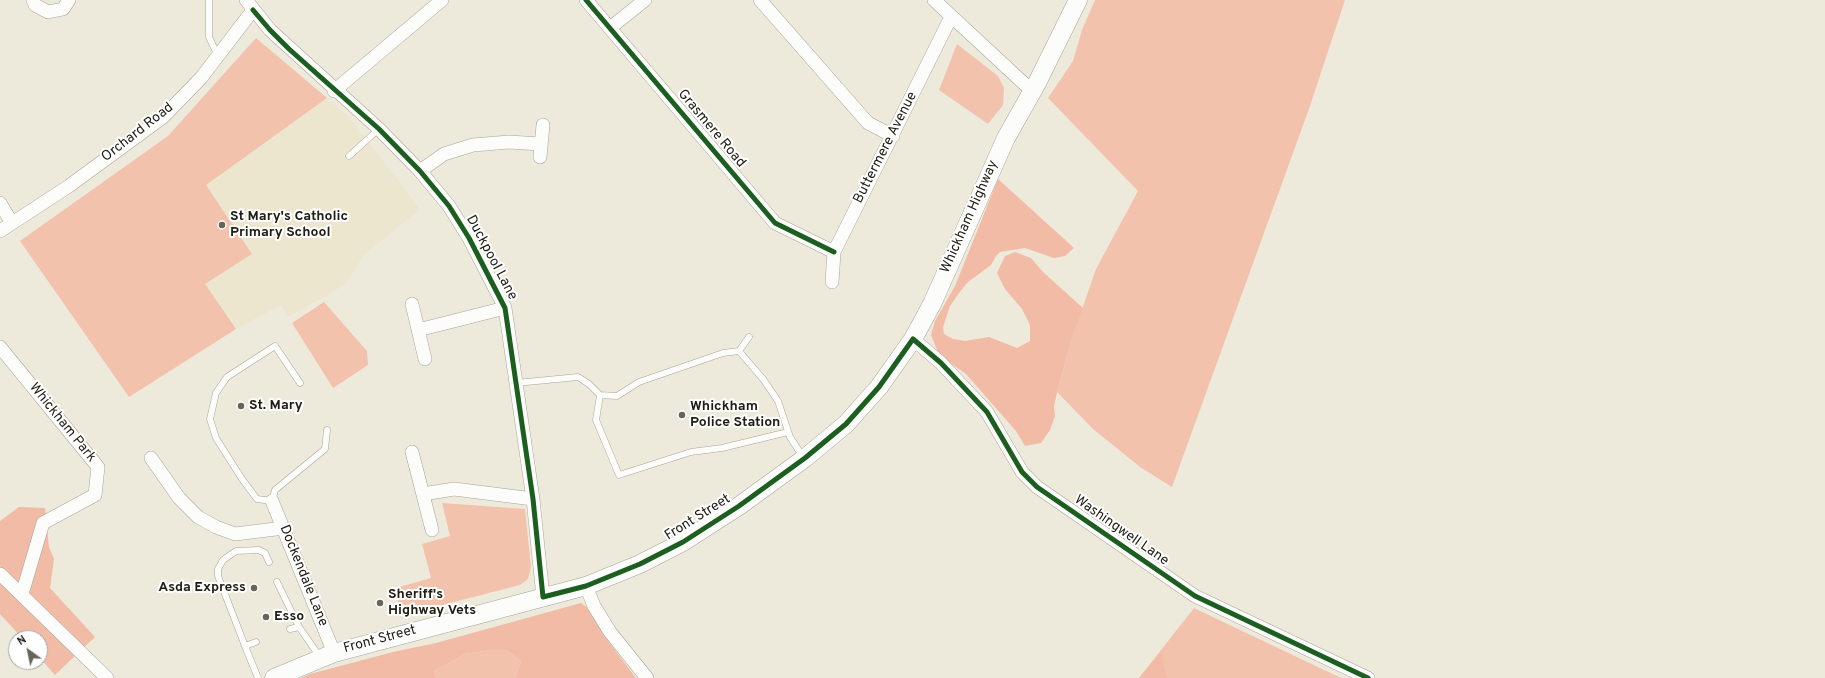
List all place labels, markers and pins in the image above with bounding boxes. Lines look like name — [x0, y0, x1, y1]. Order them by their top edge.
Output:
place label: St Mary's Catholic Primary School — [230, 209, 348, 242]
marker: St Mary's Catholic Primary School — [217, 220, 227, 230]
place label: St. Mary — [249, 398, 303, 414]
place label: Whickham Police Station — [690, 399, 780, 432]
marker: St. Mary — [236, 401, 246, 411]
marker: Whickham Police Station — [677, 410, 687, 420]
place label: Asda Express — [158, 580, 246, 596]
marker: Asda Express — [249, 583, 259, 593]
place label: Sheriff's Highway Vets — [388, 587, 476, 620]
marker: Sheriff's Highway Vets — [375, 598, 385, 608]
place label: Esso — [274, 609, 304, 625]
marker: Esso — [261, 612, 271, 622]

